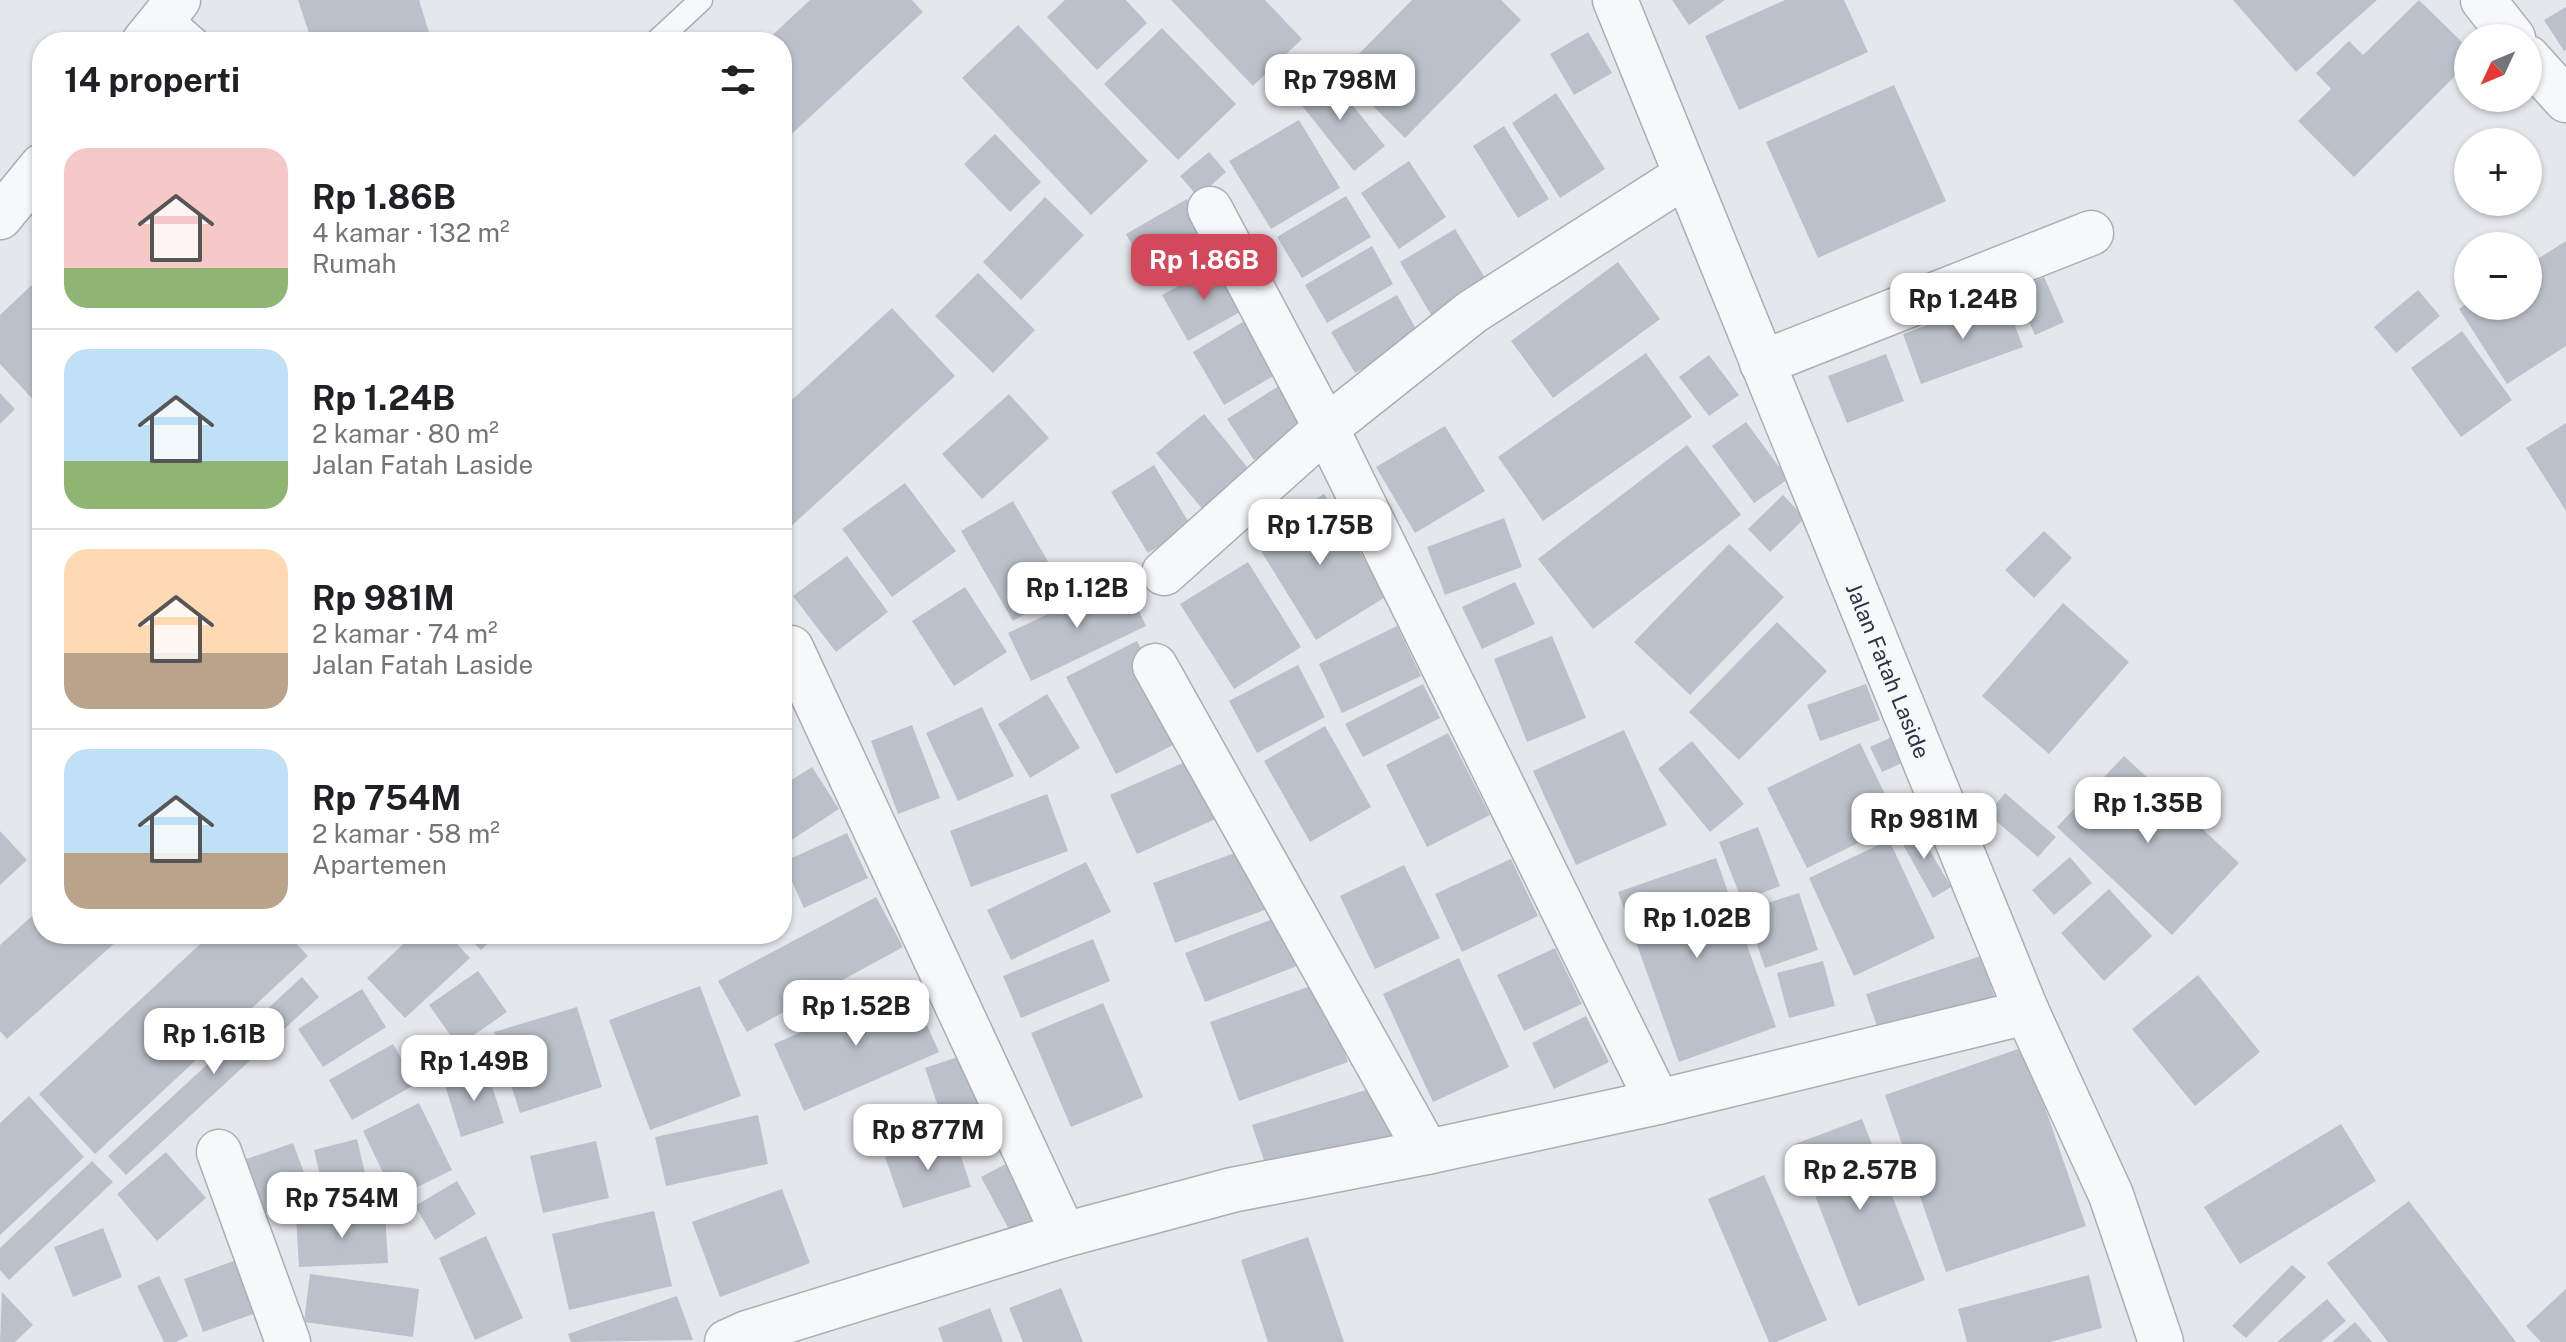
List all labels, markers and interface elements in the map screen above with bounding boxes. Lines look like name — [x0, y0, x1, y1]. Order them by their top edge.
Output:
north arrow — [2454, 24, 2542, 112]
map controls — [2454, 24, 2542, 320]
pin: Rp 798M — [1266, 54, 1414, 122]
icon: filters — [716, 58, 760, 102]
text: 14 properti — [64, 60, 240, 100]
text: Rp 798M — [1283, 64, 1397, 95]
button: + — [2454, 128, 2542, 216]
text: Rp 1.86B — [312, 177, 456, 217]
icon: home — [128, 180, 224, 276]
text: 4 kamar · 132 m² — [312, 217, 510, 248]
button: − — [2454, 232, 2542, 320]
pin: Rp 1.86B — [1121, 234, 1287, 302]
text: Rp 1.86B — [1149, 244, 1259, 275]
text: Rumah — [312, 248, 396, 279]
pin: Rp 1.24B — [1880, 273, 2046, 341]
text: Rp 1.24B — [1908, 283, 2018, 314]
text: Rp 1.24B — [312, 378, 455, 418]
icon: home — [128, 381, 224, 477]
text: 2 kamar · 80 m² — [312, 418, 499, 449]
text: Jalan Fatah Laside — [312, 449, 533, 480]
pin: Rp 1.75B — [1237, 499, 1403, 567]
text: Rp 1.75B — [1266, 509, 1374, 540]
pin: Rp 1.12B — [994, 562, 1160, 630]
text: Rp 1.12B — [1025, 572, 1129, 603]
text: Rp 981M — [312, 578, 455, 618]
street label: Jalan Fatah Laside — [1841, 579, 1935, 762]
icon: home — [128, 581, 224, 677]
text: 2 kamar · 74 m² — [312, 618, 498, 649]
text: Jalan Fatah Laside — [312, 649, 533, 680]
pin: Rp 1.35B — [2065, 777, 2231, 845]
text: Rp 754M — [312, 778, 462, 818]
icon: home — [128, 781, 224, 877]
text: Rp 1.35B — [2093, 787, 2203, 818]
pin: Rp 981M — [1850, 793, 1998, 861]
text: Rp 981M — [1869, 803, 1979, 834]
text: 2 kamar · 58 m² — [312, 818, 500, 849]
text: Apartemen — [312, 849, 447, 880]
pin: Rp 1.02B — [1614, 892, 1780, 960]
text: Rp 1.02B — [1643, 902, 1751, 933]
pin: Rp 1.52B — [773, 980, 939, 1048]
text: Rp 1.52B — [801, 990, 911, 1021]
pin: Rp 1.61B — [131, 1008, 297, 1076]
text: Rp 1.61B — [162, 1018, 266, 1049]
pin: Rp 1.49B — [391, 1035, 557, 1103]
text: Rp 1.49B — [419, 1045, 529, 1076]
pin: Rp 877M — [854, 1104, 1002, 1172]
text: Rp 877M — [871, 1114, 985, 1145]
pin: Rp 2.57B — [1777, 1144, 1943, 1212]
text: Rp 2.57B — [1803, 1154, 1917, 1185]
pin: Rp 754M — [268, 1172, 416, 1240]
text: Rp 754M — [285, 1182, 399, 1213]

